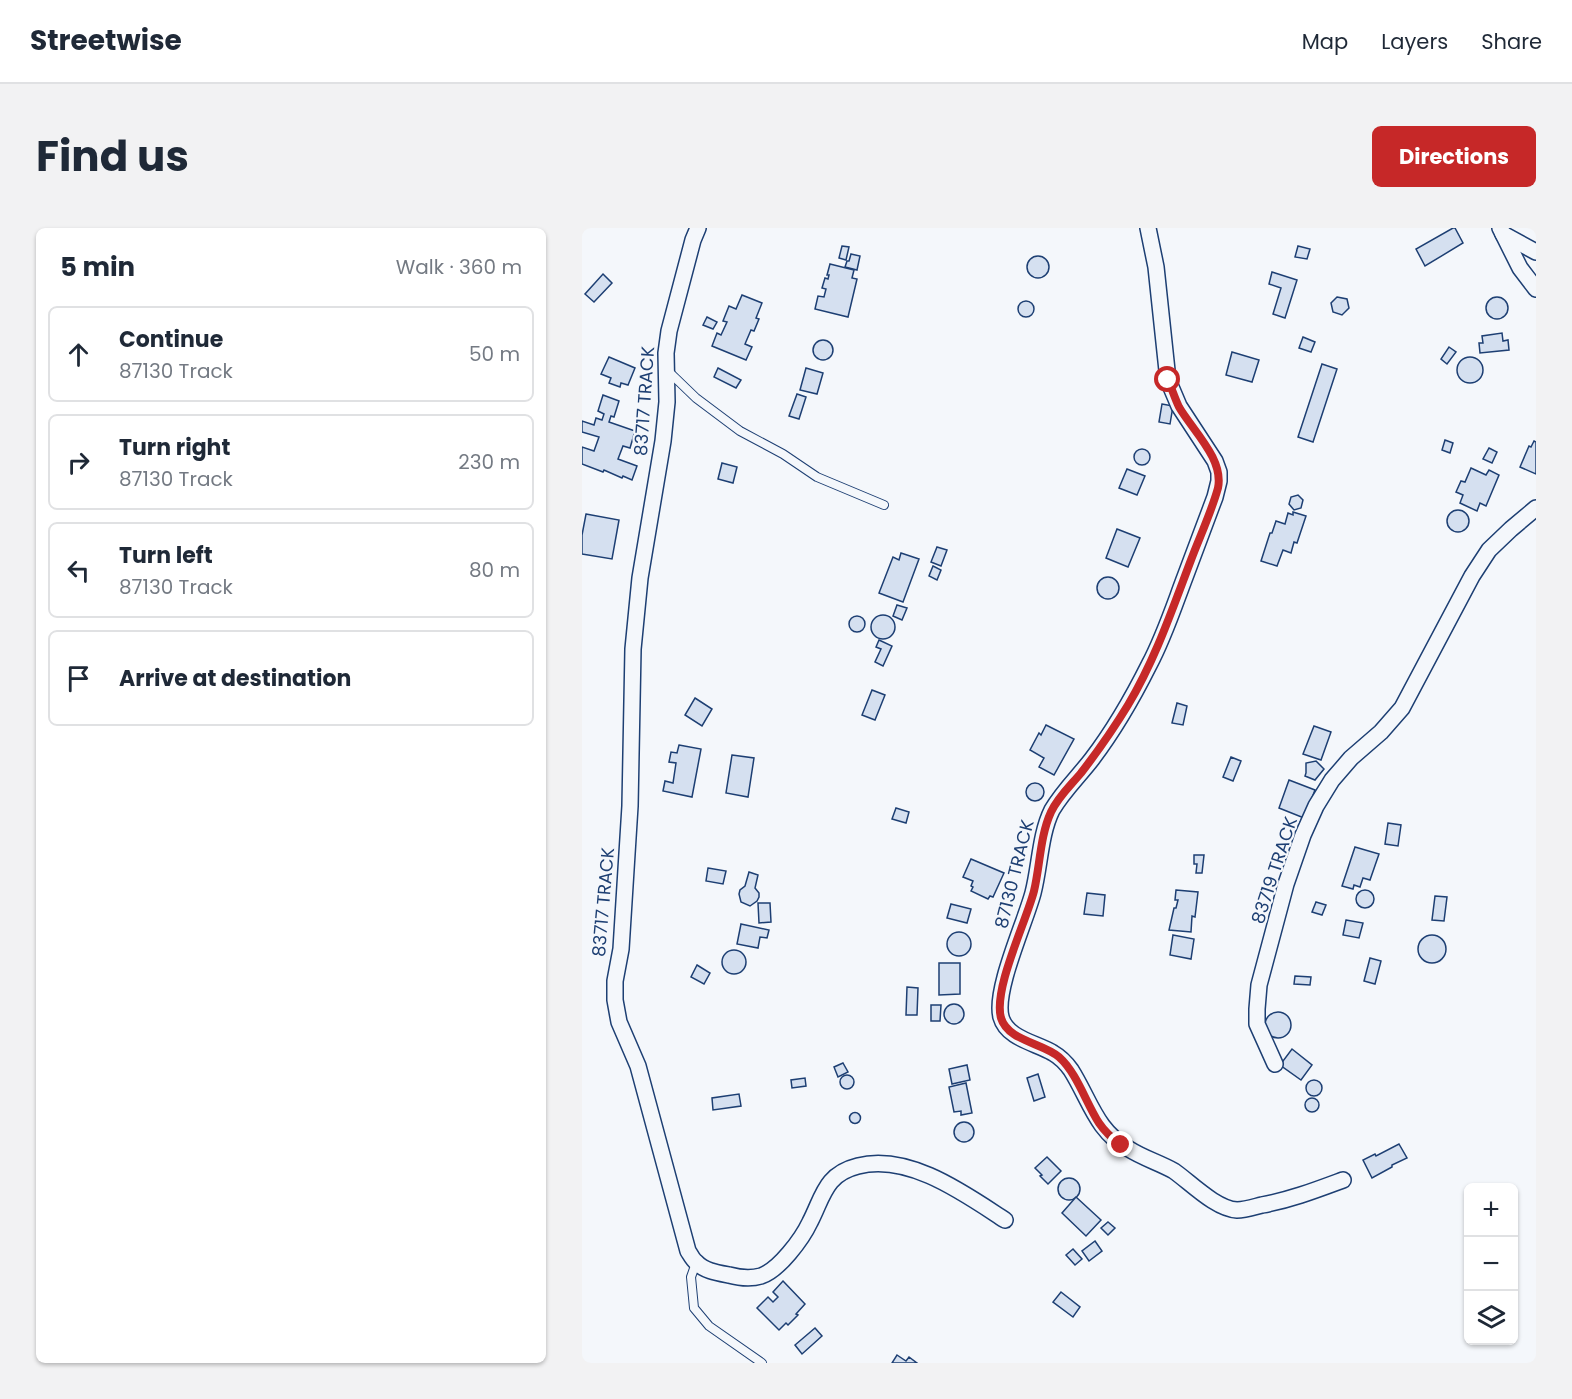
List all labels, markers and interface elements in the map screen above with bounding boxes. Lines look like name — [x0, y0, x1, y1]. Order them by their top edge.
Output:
text: Streetwise — [30, 21, 182, 60]
text: Map — [1302, 27, 1348, 56]
text: Layers — [1381, 27, 1448, 56]
text: Share — [1481, 27, 1542, 56]
button: Directions — [1372, 126, 1536, 187]
text: Find us — [36, 127, 189, 186]
text: 5 min — [60, 249, 135, 285]
text: Walk · 360 m — [396, 253, 522, 281]
text: Continue — [119, 324, 223, 355]
icon: ahead — [62, 338, 95, 371]
text: 50 m — [469, 340, 520, 368]
street label: 83717 TRACK — [628, 345, 660, 457]
text: 87130 Track — [119, 357, 233, 385]
route start — [1154, 366, 1180, 392]
text: Turn right — [119, 432, 230, 463]
icon: right — [62, 446, 95, 479]
text: 230 m — [458, 448, 520, 476]
text: 87130 Track — [119, 465, 233, 493]
text: Turn left — [119, 540, 213, 571]
icon: left — [62, 554, 95, 587]
text: 80 m — [469, 556, 520, 584]
text: 87130 Track — [119, 573, 233, 601]
icon: arrive — [62, 662, 95, 695]
text: Arrive at destination — [119, 663, 351, 694]
street label: 83719 TRACK — [1245, 813, 1303, 927]
street label: 87130 TRACK — [988, 817, 1040, 931]
street label: 83717 TRACK — [586, 846, 620, 958]
route end — [1107, 1131, 1133, 1157]
map controls — [1464, 1183, 1518, 1345]
button: + — [1464, 1183, 1518, 1237]
button: − — [1464, 1237, 1518, 1291]
button: layers — [1464, 1291, 1518, 1345]

